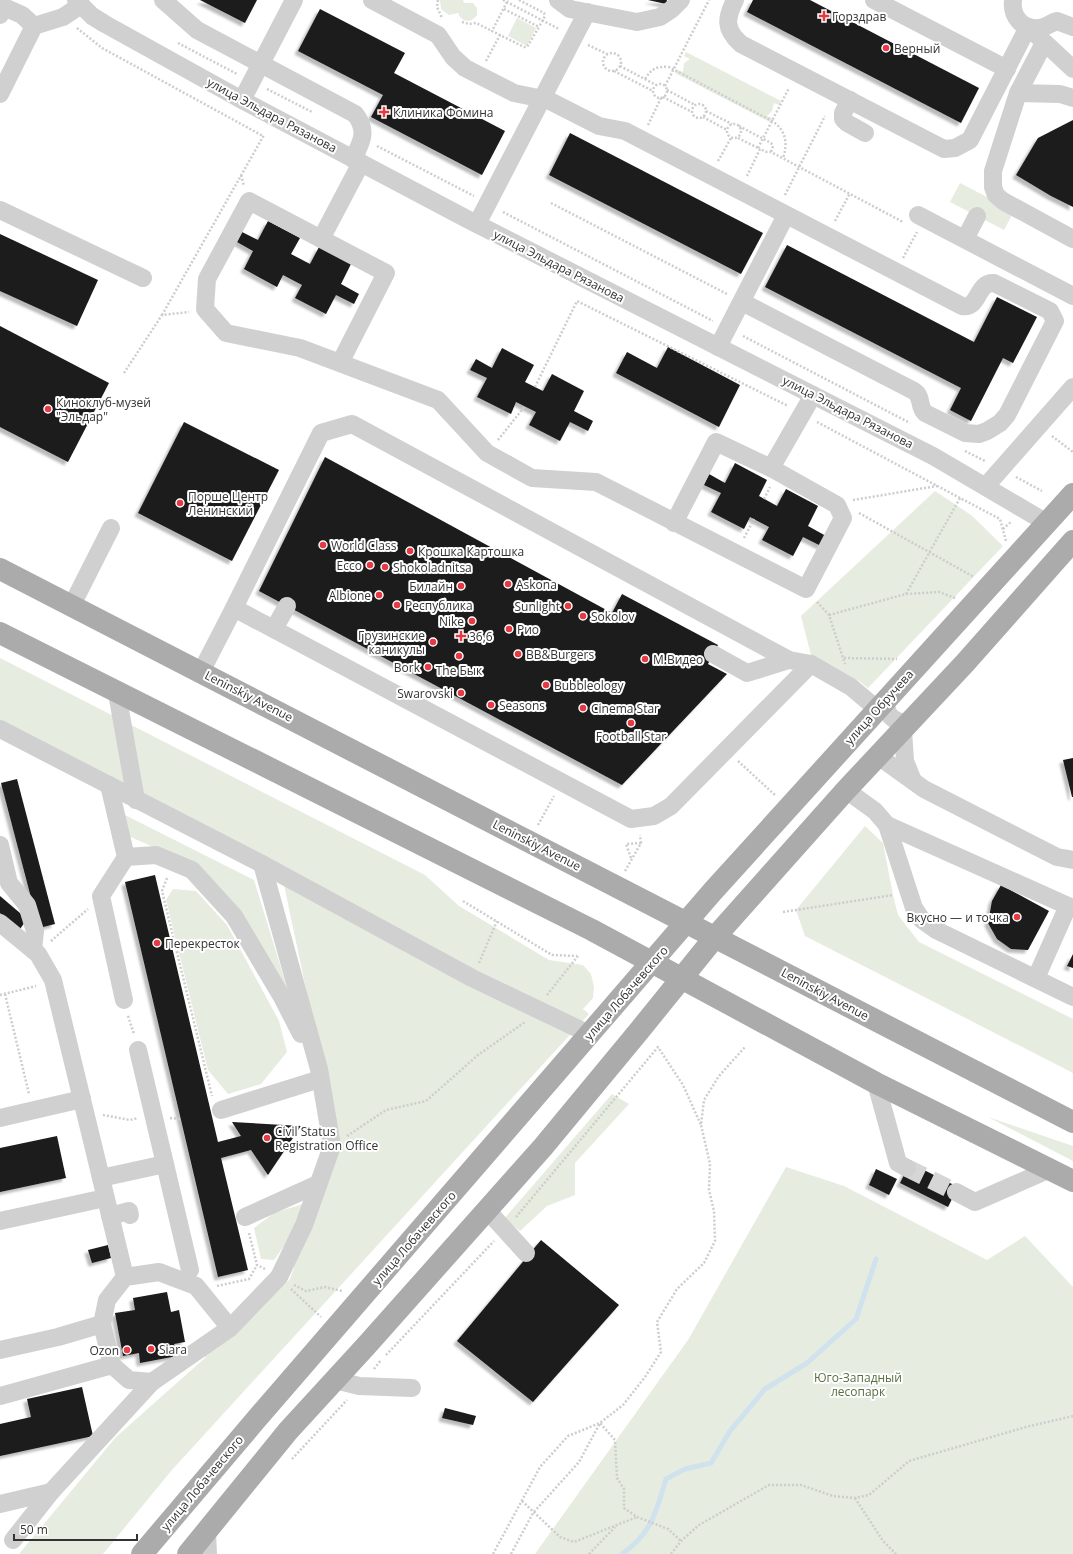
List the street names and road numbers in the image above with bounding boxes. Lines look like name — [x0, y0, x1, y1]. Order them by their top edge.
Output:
street label: улица Эльдара Рязанова — [204, 74, 340, 156]
street label: улица Эльдара Рязанова — [491, 226, 627, 306]
street label: улица Эльдара Рязанова — [780, 372, 916, 452]
street label: Leninskiy Avenue — [202, 666, 296, 726]
street label: улица Обручева — [841, 666, 917, 748]
street label: Leninskiy Avenue — [490, 815, 584, 875]
street label: улица Лобачевского — [580, 942, 672, 1044]
street label: Leninskiy Avenue — [778, 964, 872, 1024]
street label: улица Лобачевского — [368, 1187, 460, 1289]
street label: улица Лобачевского — [157, 1432, 247, 1534]

